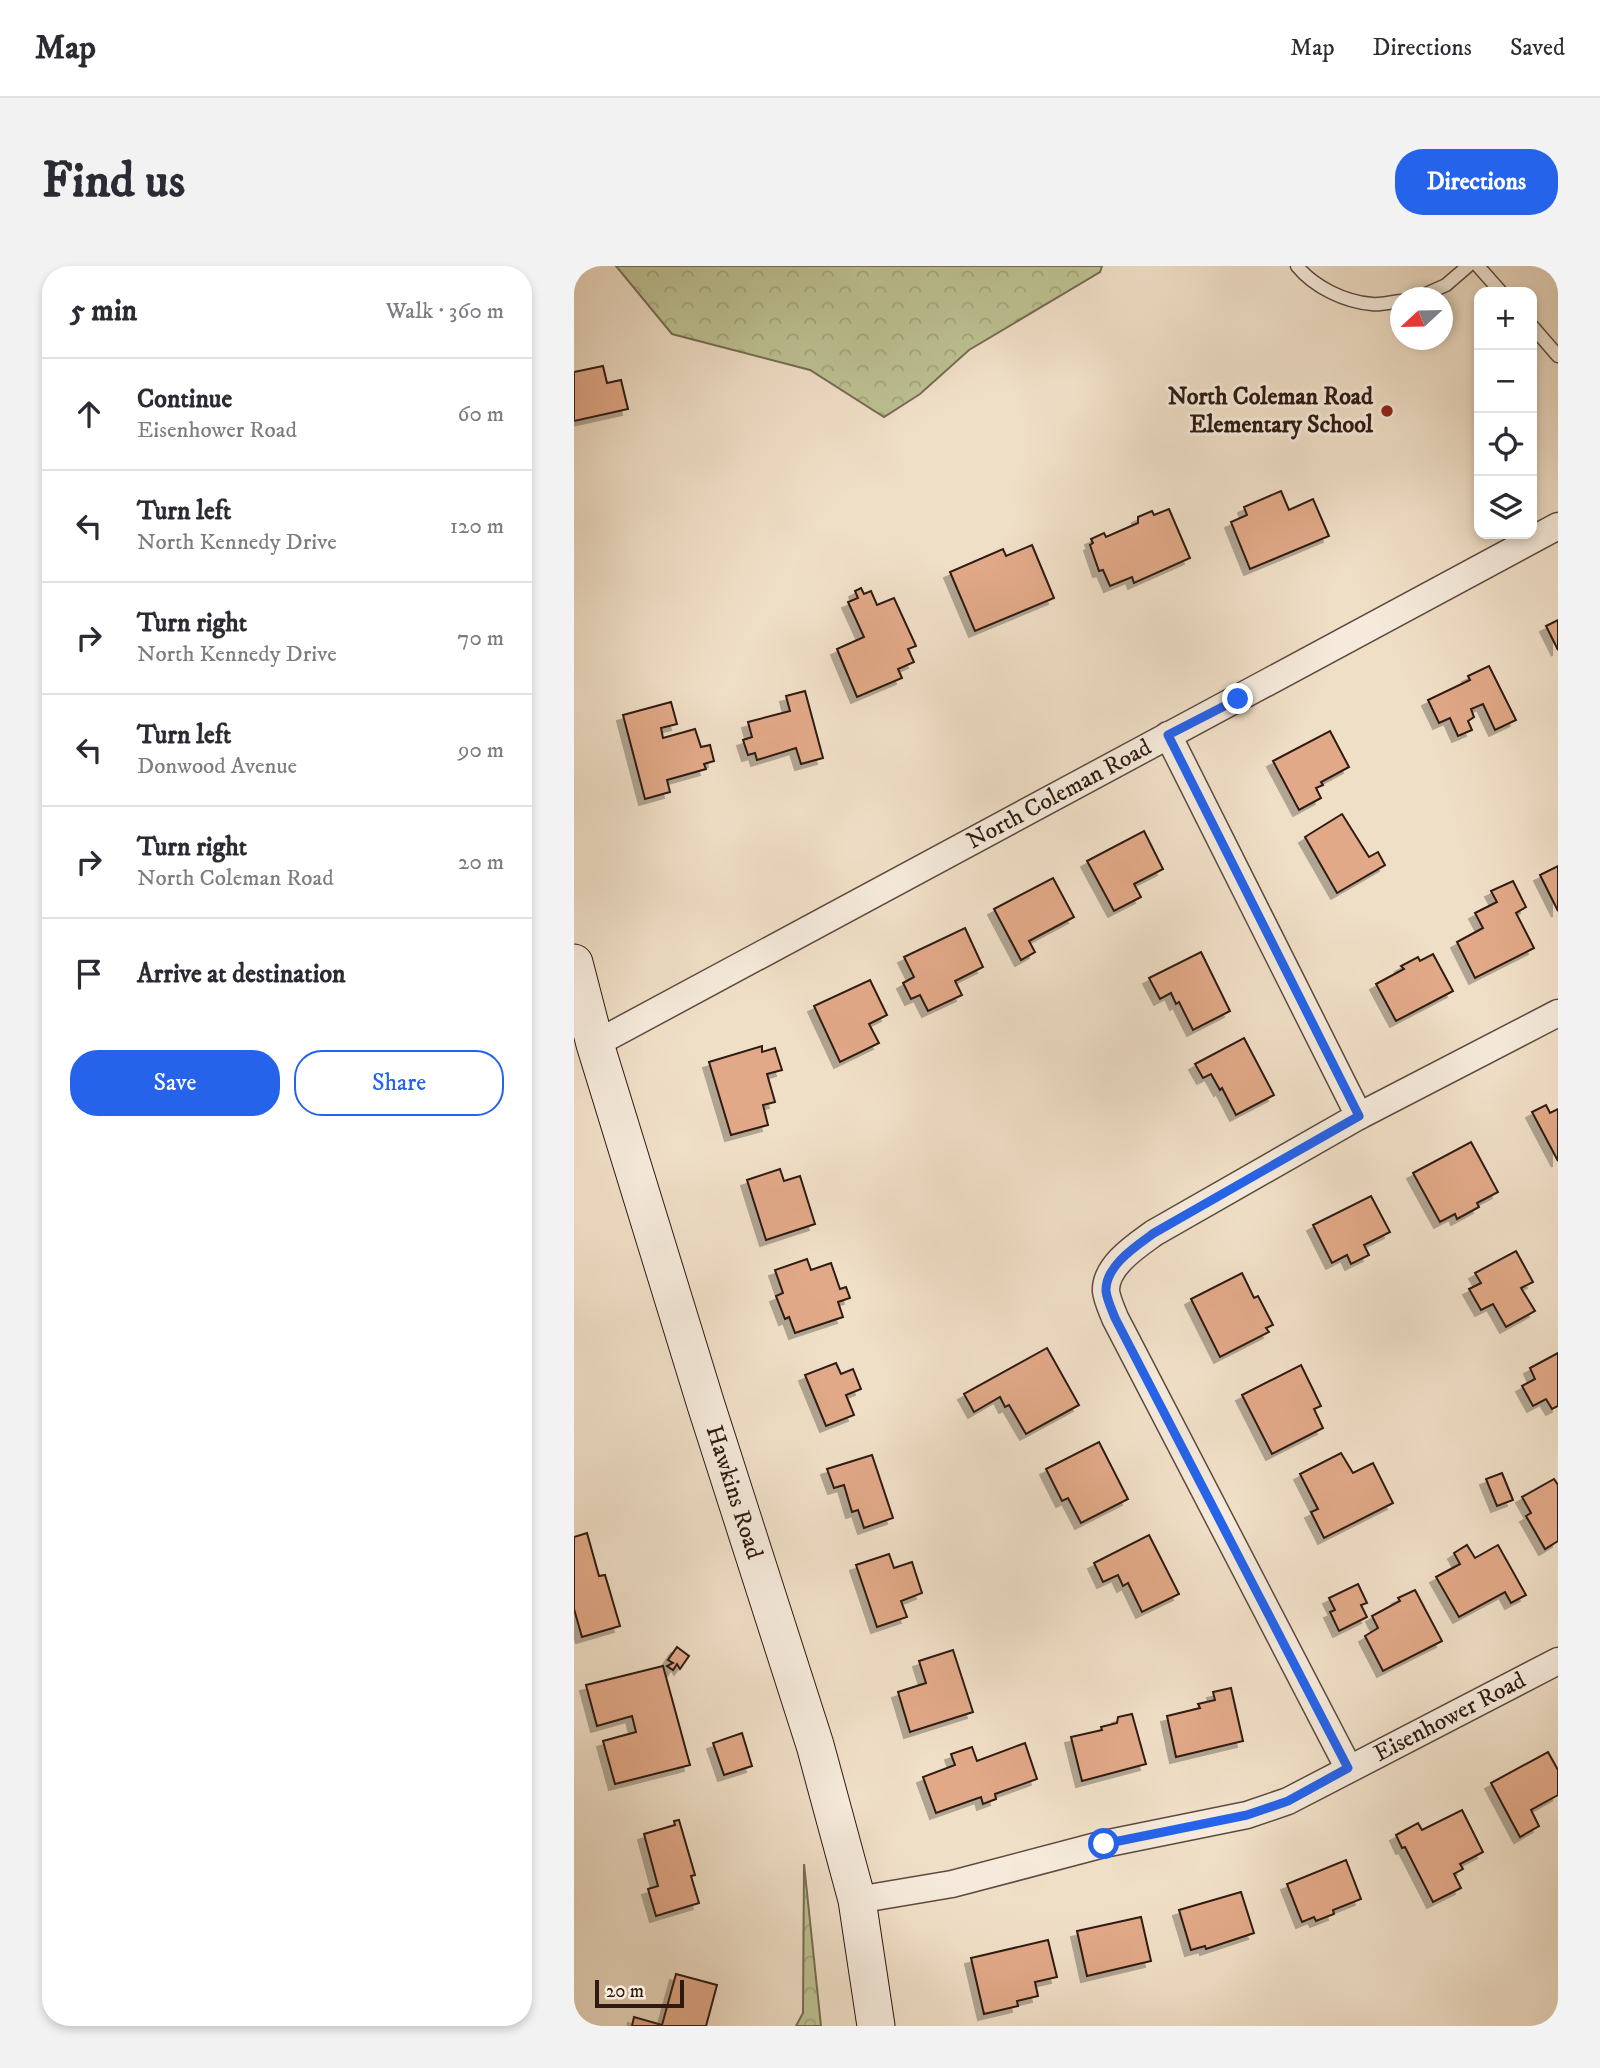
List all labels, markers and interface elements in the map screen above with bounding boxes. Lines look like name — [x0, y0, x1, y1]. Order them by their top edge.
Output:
text: Map — [35, 28, 96, 69]
text: Map — [1290, 33, 1335, 63]
text: Directions — [1373, 33, 1472, 63]
text: Saved — [1510, 33, 1565, 63]
button: Directions — [1395, 149, 1558, 215]
text: Find us — [42, 151, 185, 213]
north arrow — [1390, 287, 1453, 350]
map controls — [1474, 287, 1537, 539]
button: + — [1474, 287, 1537, 350]
text: 5 min — [70, 293, 137, 330]
text: Walk · 360 m — [386, 297, 504, 326]
button: − — [1474, 350, 1537, 413]
place label: North Coleman Road Elementary School — [1168, 382, 1374, 440]
text: Continue — [137, 383, 232, 416]
icon: ahead — [70, 395, 108, 433]
text: 60 m — [457, 400, 504, 429]
marker: North Coleman Road Elementary School — [1379, 403, 1395, 419]
button: locate — [1474, 413, 1537, 476]
text: Eisenhower Road — [137, 416, 297, 445]
button: layers — [1474, 476, 1537, 539]
text: Turn left — [137, 495, 231, 528]
icon: left — [70, 507, 108, 545]
text: 120 m — [450, 512, 504, 541]
text: North Kennedy Drive — [137, 528, 337, 557]
text: Turn right — [137, 607, 247, 640]
icon: right — [70, 619, 108, 657]
text: 70 m — [457, 624, 504, 653]
text: North Kennedy Drive — [137, 640, 337, 669]
route end — [1222, 683, 1253, 714]
text: Turn left — [137, 719, 231, 752]
icon: left — [70, 731, 108, 769]
street label: North Coleman Road — [962, 732, 1157, 856]
text: 90 m — [458, 736, 504, 765]
text: Donwood Avenue — [137, 752, 297, 781]
text: Turn right — [137, 831, 247, 864]
icon: right — [70, 843, 108, 881]
text: 20 m — [458, 848, 504, 877]
text: North Coleman Road — [137, 864, 334, 893]
icon: arrive — [70, 955, 108, 993]
text: Arrive at destination — [137, 958, 346, 991]
button: Save — [70, 1050, 280, 1116]
button: Share — [294, 1050, 504, 1116]
street label: Hawkins Road — [699, 1422, 769, 1563]
street label: Eisenhower Road — [1369, 1665, 1531, 1769]
route start — [1088, 1828, 1119, 1859]
scale bar — [595, 1977, 684, 2009]
text: 20 m — [606, 1980, 644, 2003]

